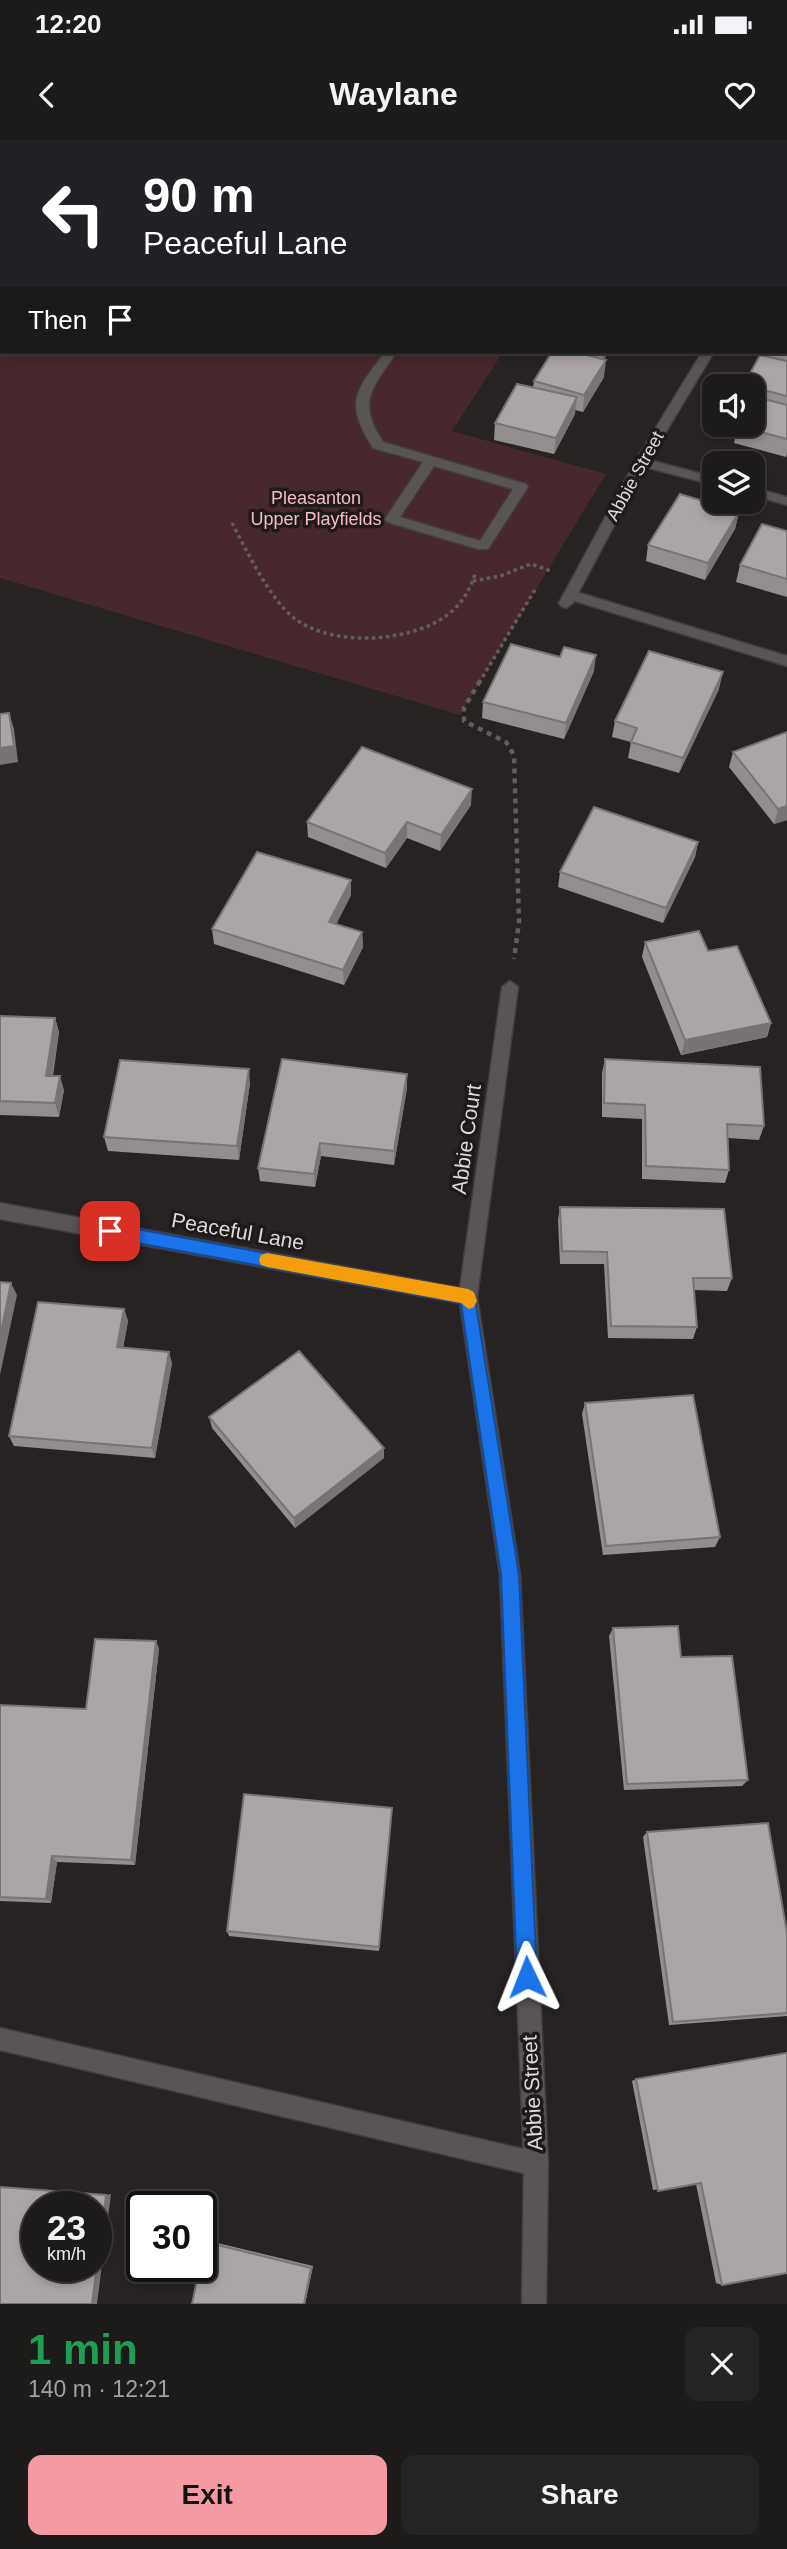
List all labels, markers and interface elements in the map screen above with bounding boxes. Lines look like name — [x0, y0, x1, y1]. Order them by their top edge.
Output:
text: 12:20 — [35, 9, 102, 39]
icon: back — [28, 76, 66, 114]
text: Waylane — [329, 76, 458, 112]
icon: heart — [721, 76, 759, 114]
icon: left — [28, 168, 119, 259]
text: 90 m — [143, 168, 255, 222]
text: Peaceful Lane — [143, 225, 348, 261]
icon: arrive — [101, 301, 139, 339]
text: Then — [28, 305, 87, 335]
map controls — [702, 374, 765, 514]
button: sound — [702, 374, 765, 437]
street label: Abbie Street — [602, 428, 668, 524]
button: layers — [702, 451, 765, 514]
park label: Pleasanton Upper Playfields — [250, 488, 382, 529]
street label: Abbie Court — [447, 1082, 485, 1196]
pin — [80, 1201, 140, 1261]
street label: Peaceful Lane — [170, 1208, 306, 1254]
icon: arrive — [91, 1212, 129, 1250]
position arrow — [490, 1940, 564, 2014]
street label: Abbie Street — [517, 2035, 547, 2151]
speed limit sign: 30 — [126, 2191, 217, 2282]
text: 23 — [47, 2208, 86, 2247]
text: km/h — [47, 2244, 86, 2264]
text: 1 min — [28, 2326, 138, 2373]
button: close — [685, 2327, 759, 2401]
text: 140 m · 12:21 — [28, 2376, 170, 2402]
button: Exit — [28, 2455, 387, 2535]
button: Share — [401, 2455, 759, 2535]

